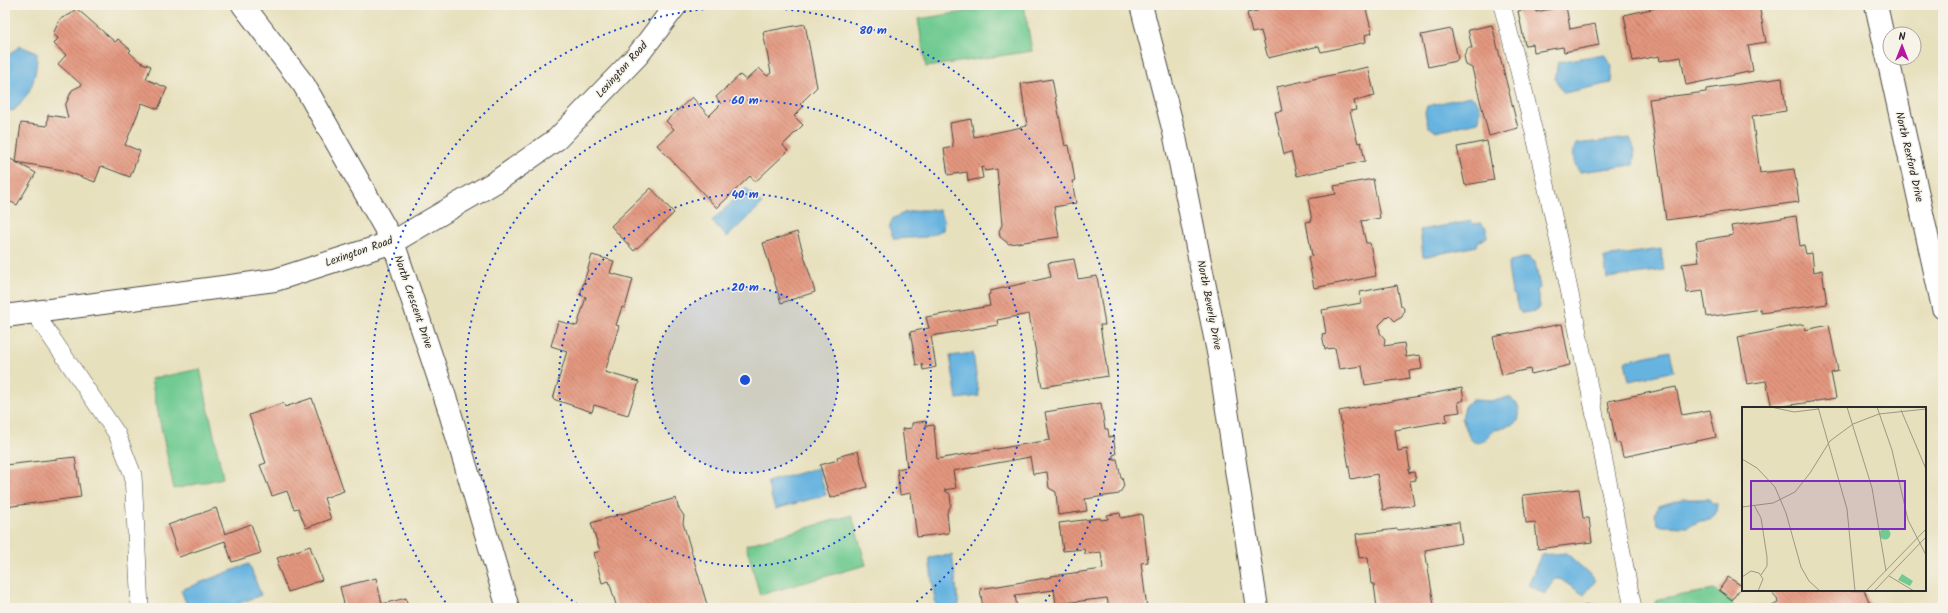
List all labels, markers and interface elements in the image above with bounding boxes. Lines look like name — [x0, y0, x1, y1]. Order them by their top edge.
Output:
text: 80 m — [859, 21, 887, 40]
north arrow — [1882, 26, 1922, 66]
text: N — [1899, 28, 1906, 46]
street label: Lexington Road — [592, 37, 653, 102]
text: 60 m — [731, 91, 759, 110]
street label: North Rexford Drive — [1890, 110, 1928, 204]
text: 40 m — [731, 185, 759, 204]
street label: Lexington Road — [323, 232, 396, 272]
street label: North Crescent Drive — [389, 253, 437, 351]
street label: North Beverly Drive — [1191, 259, 1227, 351]
text: 20 m — [731, 278, 759, 297]
centre of rings — [738, 373, 752, 387]
inset map — [1742, 407, 1926, 591]

